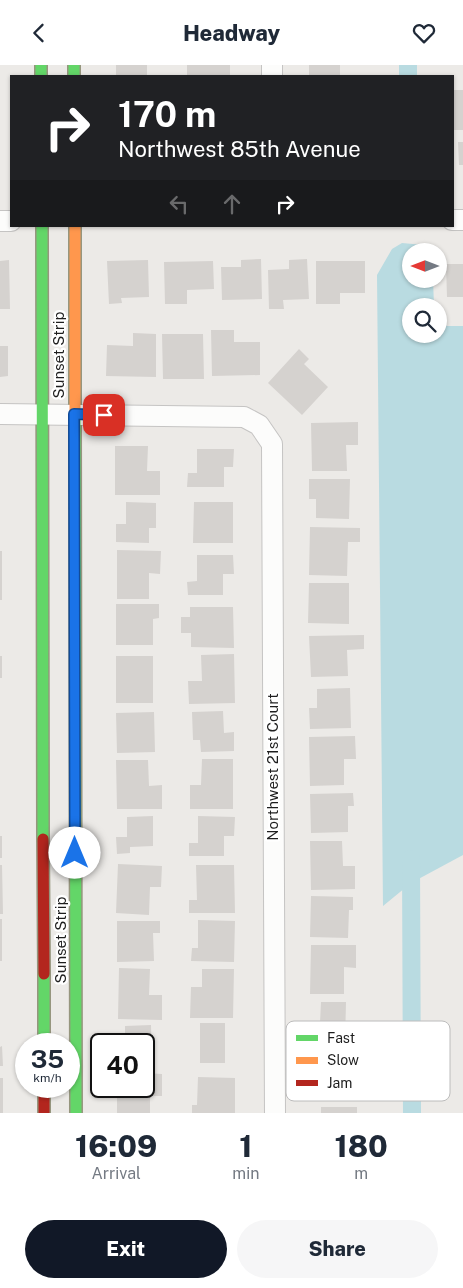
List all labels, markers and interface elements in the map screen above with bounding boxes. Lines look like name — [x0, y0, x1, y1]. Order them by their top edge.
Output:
icon: back — [25, 19, 53, 47]
icon: heart — [410, 19, 438, 47]
text: Headway — [183, 20, 280, 46]
text: 170 m — [118, 94, 216, 135]
icon: right — [35, 95, 100, 160]
text: Northwest 85th Avenue — [118, 136, 361, 162]
icon: left — [165, 190, 193, 218]
icon: ahead — [218, 190, 246, 218]
icon: right — [271, 190, 299, 218]
north arrow — [402, 243, 448, 287]
map controls — [402, 243, 447, 343]
button: search — [402, 298, 447, 343]
street label: Sunset Strip — [50, 312, 67, 398]
pin — [83, 394, 125, 436]
icon: arrive — [90, 401, 118, 429]
street label: Northwest 21st Court — [264, 693, 281, 841]
position arrow — [48, 826, 100, 878]
street label: Sunset Strip — [52, 897, 69, 983]
legend — [286, 1021, 450, 1101]
text: Fast — [327, 1030, 355, 1046]
speed limit sign: 40 — [90, 1033, 155, 1098]
text: 35 — [31, 1044, 64, 1074]
text: Slow — [327, 1052, 359, 1068]
text: km/h — [33, 1071, 62, 1085]
text: Jam — [327, 1075, 352, 1091]
text: 16:09 — [75, 1128, 157, 1164]
text: 1 — [239, 1128, 252, 1164]
text: 180 — [335, 1128, 388, 1164]
text: Arrival — [91, 1164, 141, 1183]
text: min — [232, 1164, 259, 1183]
text: m — [354, 1164, 368, 1183]
button: Exit — [25, 1220, 227, 1278]
button: Share — [237, 1220, 438, 1278]

